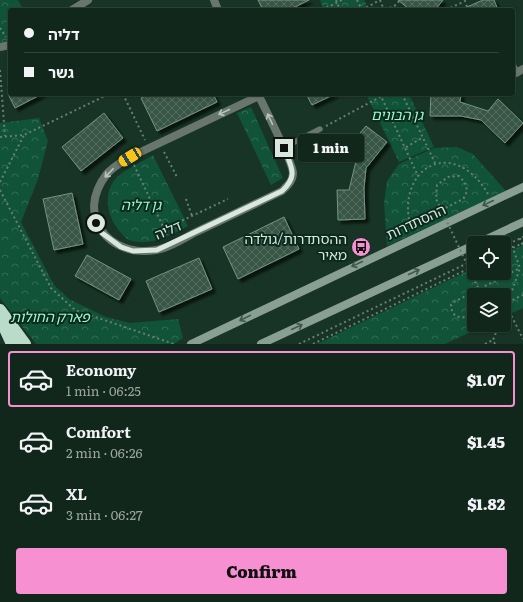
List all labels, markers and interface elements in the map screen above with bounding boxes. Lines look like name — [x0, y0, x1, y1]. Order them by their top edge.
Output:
text: דליה — [48, 22, 79, 45]
text: גשר — [48, 60, 74, 83]
park label: גן הבונים — [371, 104, 425, 124]
one-way arrow — [218, 109, 230, 116]
one-way arrow — [266, 113, 273, 125]
callout: 1 min — [298, 134, 364, 162]
text: 1 min — [313, 138, 349, 157]
route end — [275, 139, 293, 157]
car — [117, 146, 143, 168]
one-way arrow — [105, 168, 114, 178]
park label: גן דליה — [121, 194, 163, 214]
street label: ההסתדרות — [382, 199, 449, 244]
one-way arrow — [482, 200, 494, 207]
route start — [87, 214, 105, 232]
street label: דליה — [151, 214, 185, 244]
place label: ההסתדרות/גולדה מאיר — [244, 228, 347, 264]
bus stop icon: ההסתדרות/גולדה מאיר — [350, 236, 372, 258]
map controls — [467, 236, 511, 332]
button: locate — [467, 236, 511, 280]
one-way arrow — [352, 261, 364, 268]
one-way arrow — [408, 268, 420, 276]
button: layers — [467, 288, 511, 332]
park label: פארק החולות — [10, 306, 91, 326]
one-way arrow — [239, 315, 251, 322]
one-way arrow — [290, 323, 302, 331]
text: Economy — [66, 358, 136, 381]
icon: car — [18, 361, 54, 397]
text: $1.07 — [467, 368, 505, 391]
text: 1 min · 06:25 — [66, 381, 141, 400]
text: Comfort — [66, 420, 131, 443]
icon: car — [18, 423, 54, 459]
text: $1.45 — [467, 430, 505, 453]
text: 2 min · 06:26 — [66, 443, 143, 462]
text: XL — [66, 482, 87, 505]
icon: car — [18, 485, 54, 521]
text: $1.82 — [467, 492, 505, 515]
text: 3 min · 06:27 — [66, 505, 142, 524]
button: Confirm — [16, 548, 507, 594]

